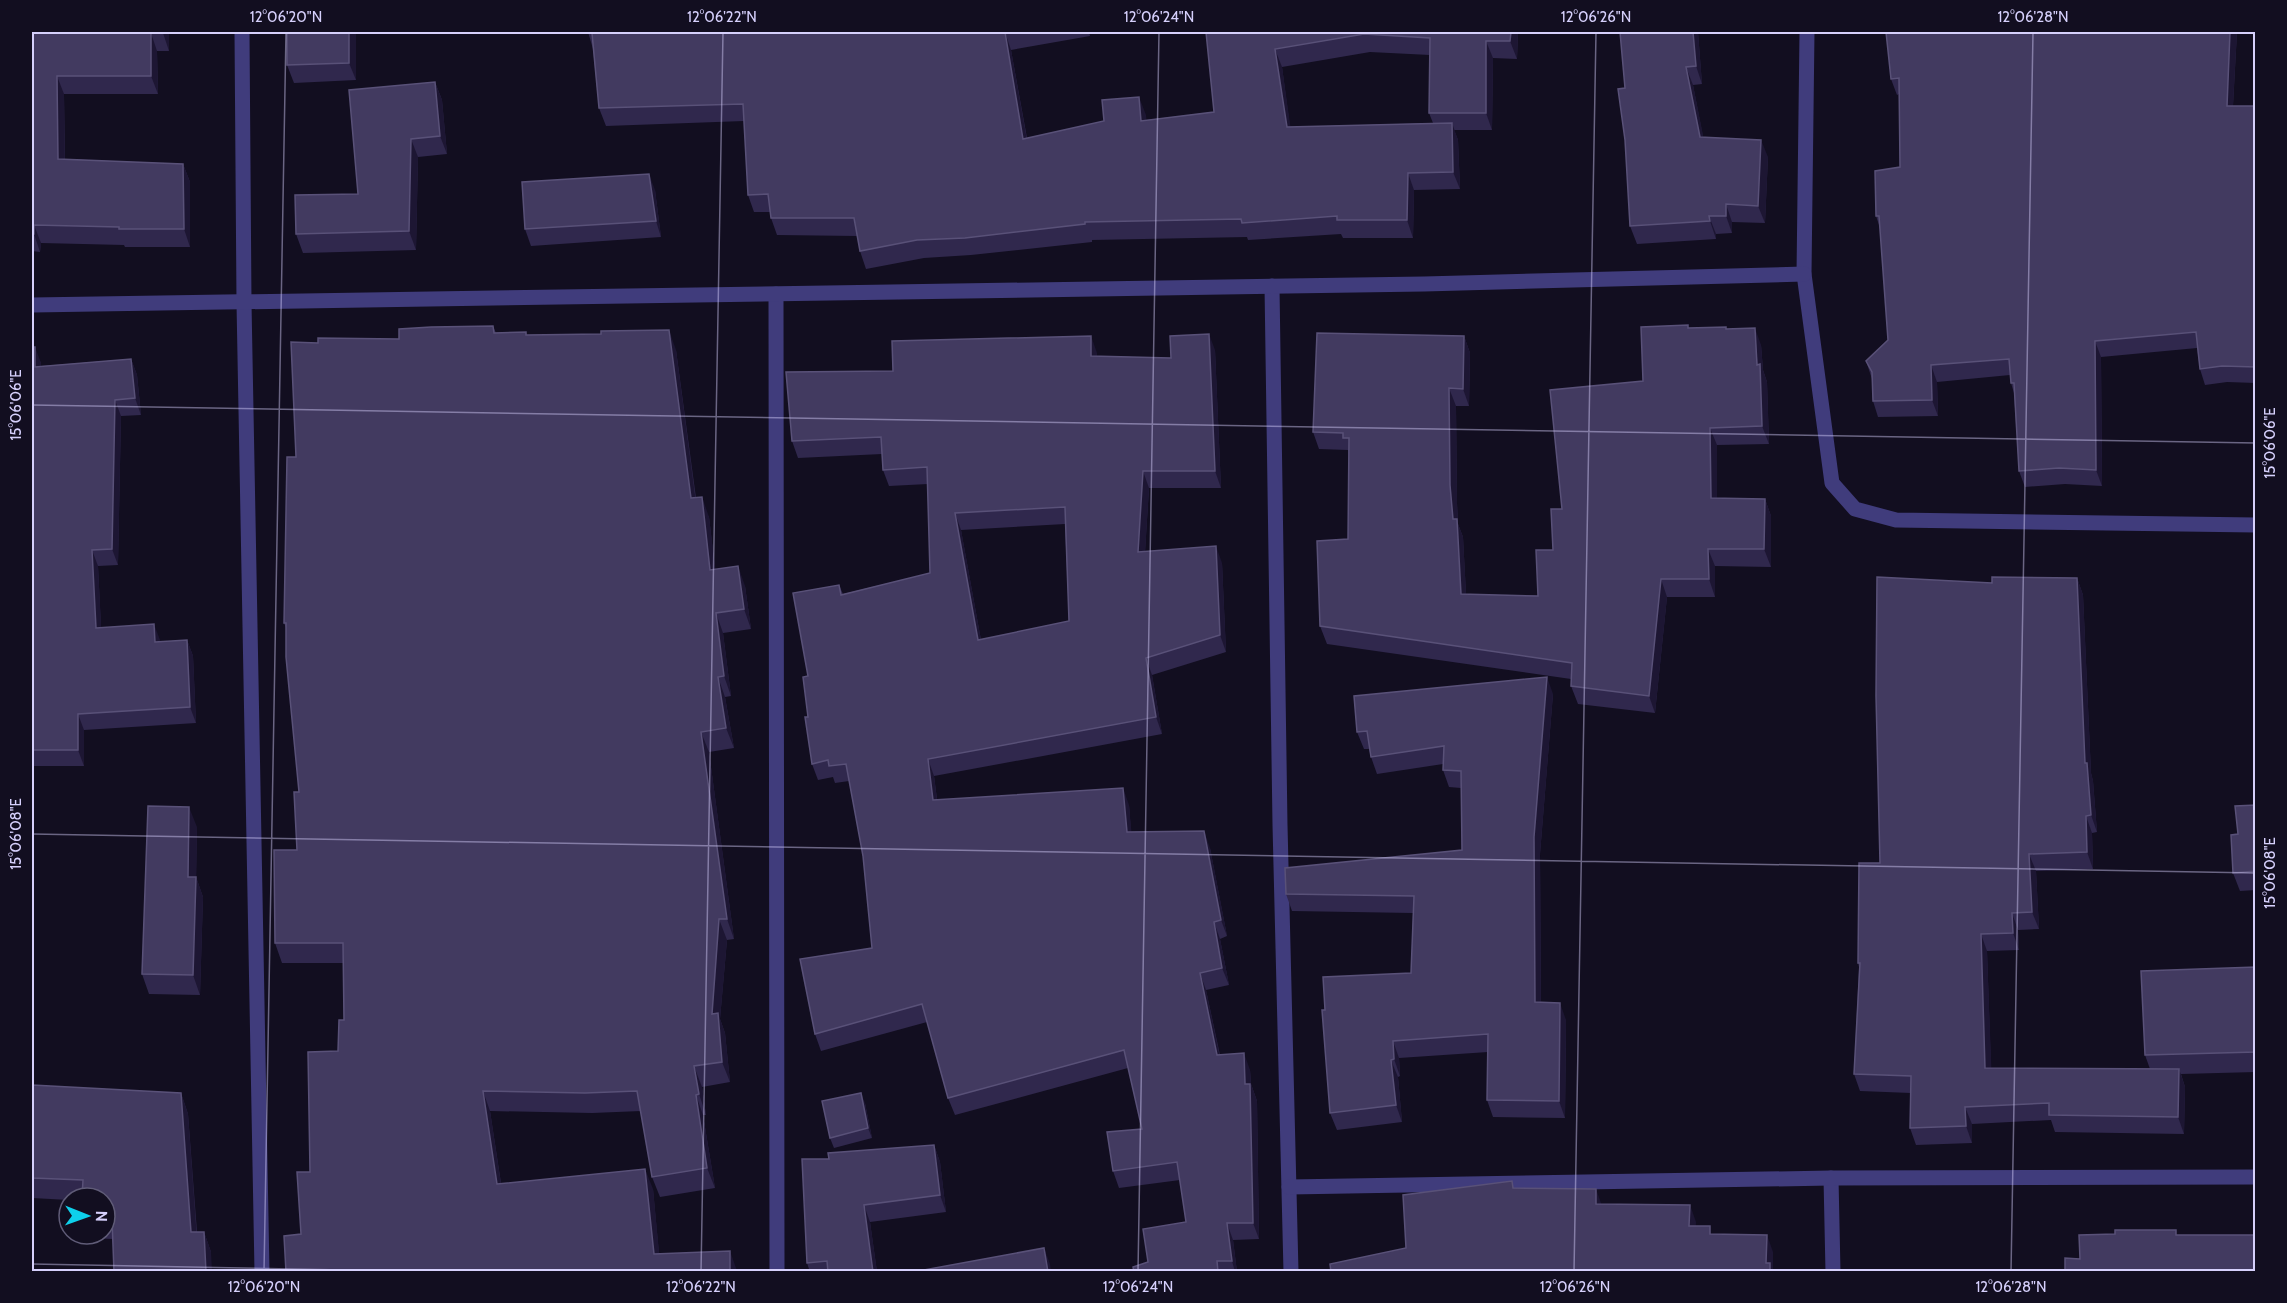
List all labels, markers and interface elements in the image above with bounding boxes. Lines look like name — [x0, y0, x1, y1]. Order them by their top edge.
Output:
text: 12°06'20"N — [250, 8, 322, 26]
text: 12°06'22"N — [687, 8, 757, 26]
text: 12°06'24"N — [1124, 8, 1194, 26]
text: 12°06'26"N — [1561, 8, 1631, 26]
text: 12°06'28"N — [1997, 8, 2069, 26]
text: 15°06'06"E — [7, 369, 25, 441]
text: 15°06'06"E — [2261, 407, 2279, 479]
text: 15°06'08"E — [7, 798, 25, 870]
text: 15°06'08"E — [2261, 837, 2279, 909]
north arrow — [57, 1186, 117, 1246]
text: N — [92, 1210, 111, 1222]
text: 12°06'20"N — [228, 1278, 300, 1296]
text: 12°06'22"N — [666, 1278, 736, 1296]
text: 12°06'24"N — [1103, 1278, 1173, 1296]
text: 12°06'26"N — [1540, 1278, 1610, 1296]
text: 12°06'28"N — [1975, 1278, 2047, 1296]

